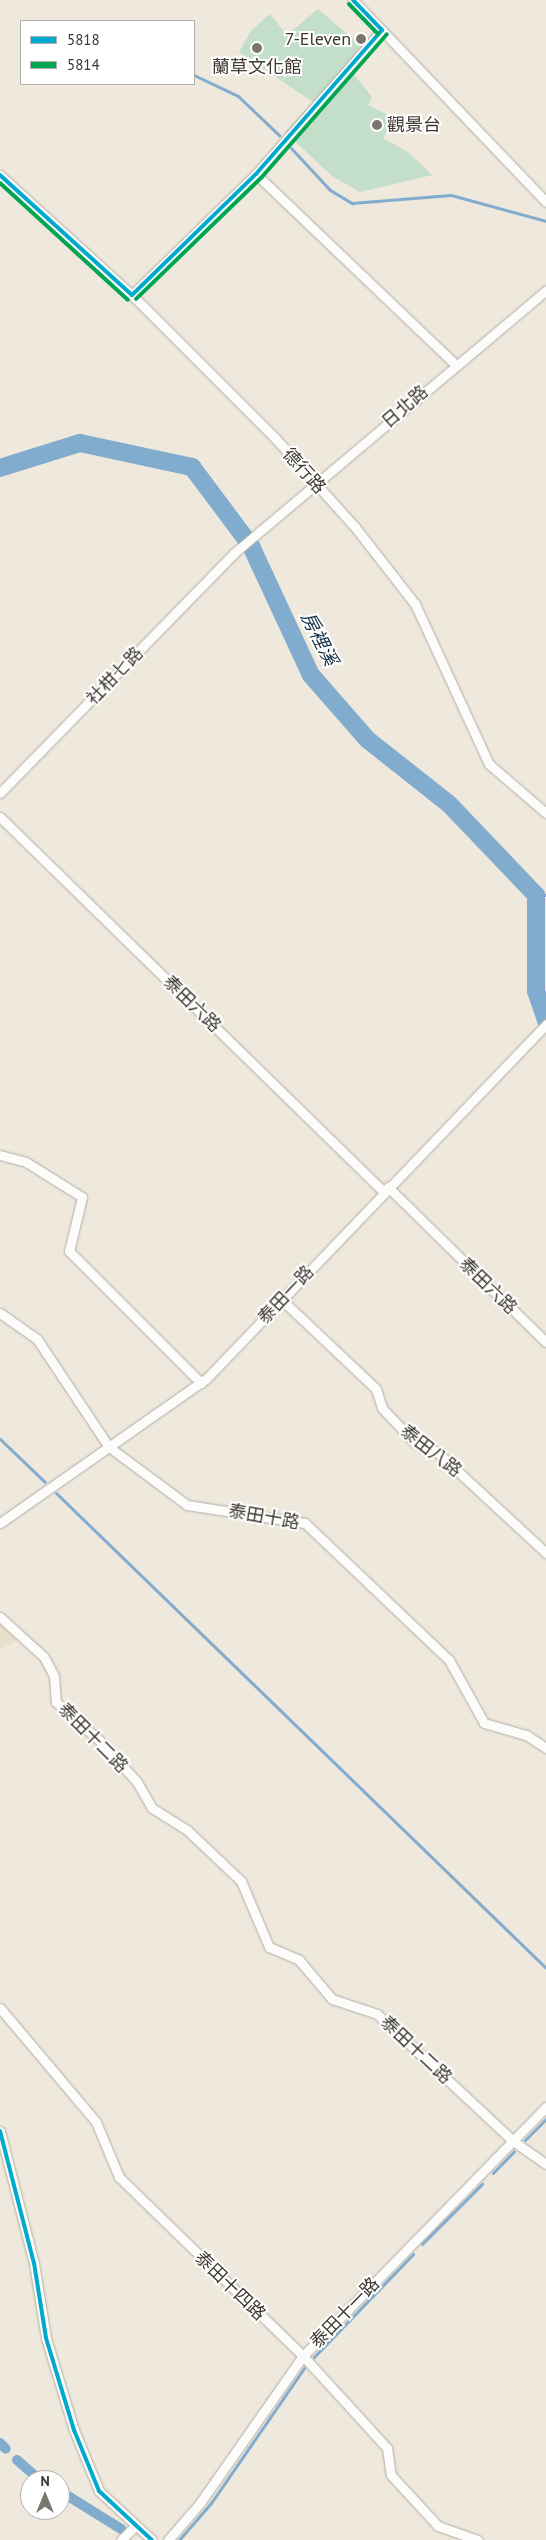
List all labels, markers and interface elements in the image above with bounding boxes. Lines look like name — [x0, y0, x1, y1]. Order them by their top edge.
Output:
legend — [20, 20, 195, 85]
place label: 7-Eleven — [285, 28, 351, 50]
text: 5818 — [67, 30, 100, 49]
marker: 7-Eleven — [355, 33, 367, 45]
marker: 蘭草文化館 — [251, 42, 263, 54]
text: 5814 — [67, 55, 100, 74]
place label: 蘭草文化館 — [212, 56, 302, 78]
place label: 觀景台 — [387, 114, 441, 136]
marker: 觀景台 — [371, 119, 383, 131]
street label: 日北路 — [378, 381, 432, 433]
street label: 德行路 — [278, 444, 330, 498]
water label: 房裡溪 — [296, 608, 342, 670]
street label: 社柑七路 — [82, 643, 148, 709]
street label: 泰田六路 — [159, 971, 225, 1037]
street label: 泰田六路 — [455, 1253, 521, 1319]
street label: 泰田一路 — [254, 1261, 318, 1329]
street label: 泰田八路 — [396, 1420, 466, 1482]
street label: 泰田十路 — [227, 1500, 301, 1534]
street label: 泰田十二路 — [54, 1699, 132, 1777]
street label: 泰田十二路 — [376, 2011, 456, 2089]
street label: 泰田十四路 — [190, 2247, 270, 2325]
street label: 泰田十一路 — [306, 2273, 384, 2353]
north arrow — [20, 2470, 70, 2520]
text: N — [40, 2472, 50, 2490]

